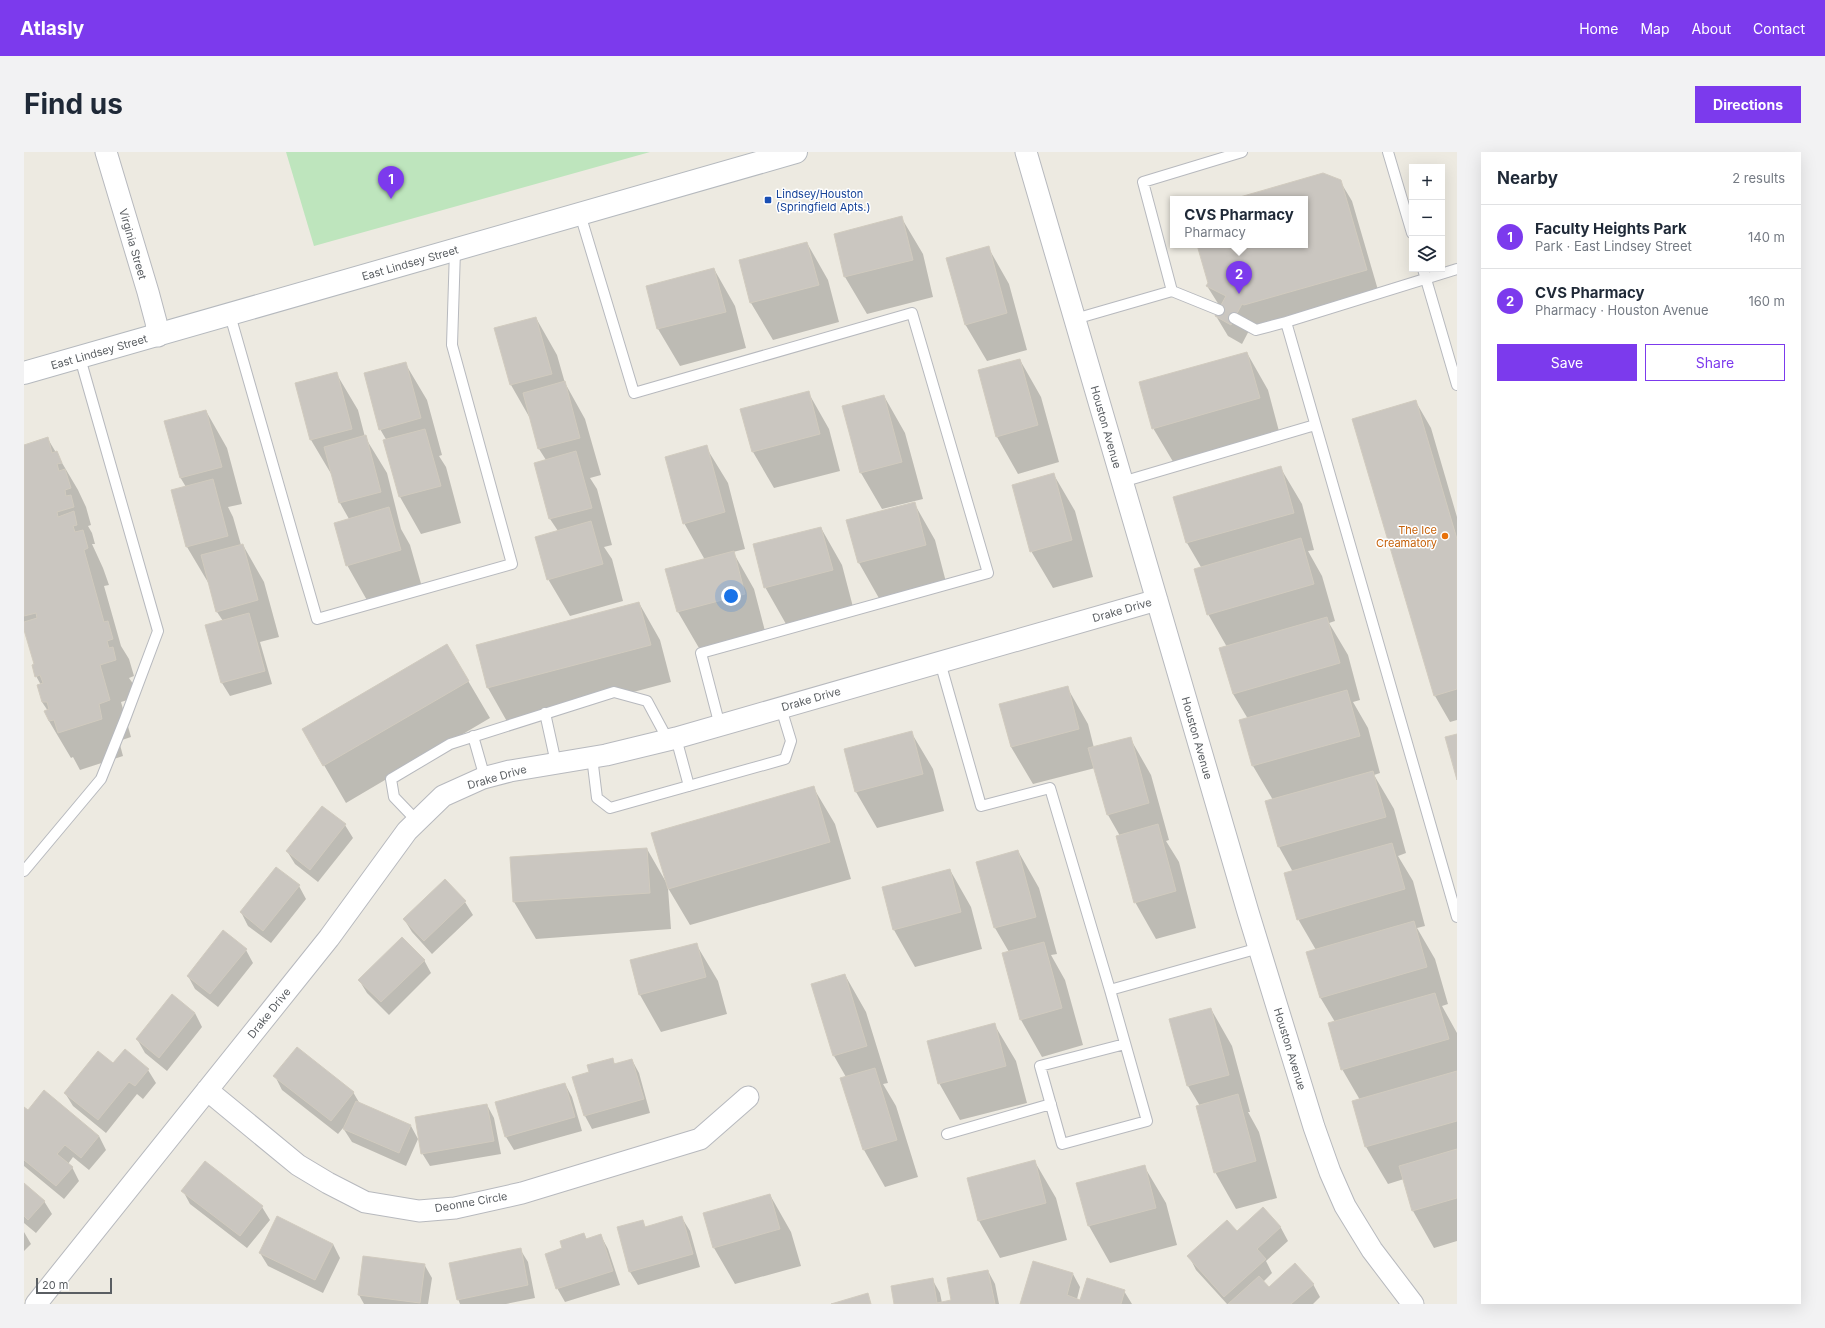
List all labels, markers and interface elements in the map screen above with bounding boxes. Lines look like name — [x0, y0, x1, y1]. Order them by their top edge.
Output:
text: Atlasly — [20, 17, 84, 40]
text: Home — [1579, 20, 1618, 37]
text: Map — [1640, 20, 1670, 37]
text: About — [1692, 20, 1731, 37]
text: Contact — [1753, 20, 1805, 37]
button: Directions — [1695, 86, 1801, 123]
text: Find us — [24, 87, 123, 121]
map controls — [1409, 164, 1445, 272]
button: + — [1409, 164, 1445, 200]
pin: 1 — [378, 166, 404, 199]
text: Nearby — [1497, 168, 1558, 188]
text: 2 results — [1732, 170, 1785, 186]
place label: Lindsey/Houston (Springfield Apts.) — [776, 187, 870, 214]
marker: Lindsey/Houston (Springfield Apts.) — [763, 195, 773, 205]
popup — [1170, 196, 1308, 248]
button: − — [1409, 200, 1445, 236]
text: CVS Pharmacy — [1184, 205, 1294, 224]
street label: Virginia Street — [116, 207, 150, 281]
text: Faculty Heights Park — [1535, 219, 1687, 238]
text: Pharmacy — [1184, 224, 1246, 240]
text: 1 — [1507, 229, 1513, 245]
text: 140 m — [1748, 229, 1785, 245]
button: layers — [1409, 236, 1445, 272]
text: Park · East Lindsey Street — [1535, 238, 1692, 254]
street label: East Lindsey Street — [360, 242, 460, 283]
pin: 2 — [1226, 261, 1252, 294]
text: CVS Pharmacy — [1535, 283, 1645, 302]
text: 2 — [1506, 293, 1514, 309]
text: 160 m — [1748, 293, 1785, 309]
text: Pharmacy · Houston Avenue — [1535, 302, 1709, 318]
street label: East Lindsey Street — [49, 331, 149, 372]
button: Save — [1497, 344, 1637, 381]
button: Share — [1645, 344, 1785, 381]
street label: Houston Avenue — [1088, 384, 1124, 470]
place label: The Ice Creamatory — [1376, 523, 1437, 550]
marker: The Ice Creamatory — [1440, 531, 1450, 541]
your location — [721, 586, 741, 606]
street label: Drake Drive — [1091, 595, 1153, 625]
street label: Drake Drive — [780, 684, 842, 714]
street label: Houston Avenue — [1179, 695, 1215, 781]
street label: Drake Drive — [466, 762, 528, 792]
street label: Drake Drive — [244, 985, 294, 1041]
street label: Houston Avenue — [1271, 1006, 1309, 1092]
street label: Deonne Circle — [434, 1189, 508, 1215]
scale bar — [36, 1276, 112, 1295]
text: 20 m — [42, 1278, 68, 1292]

